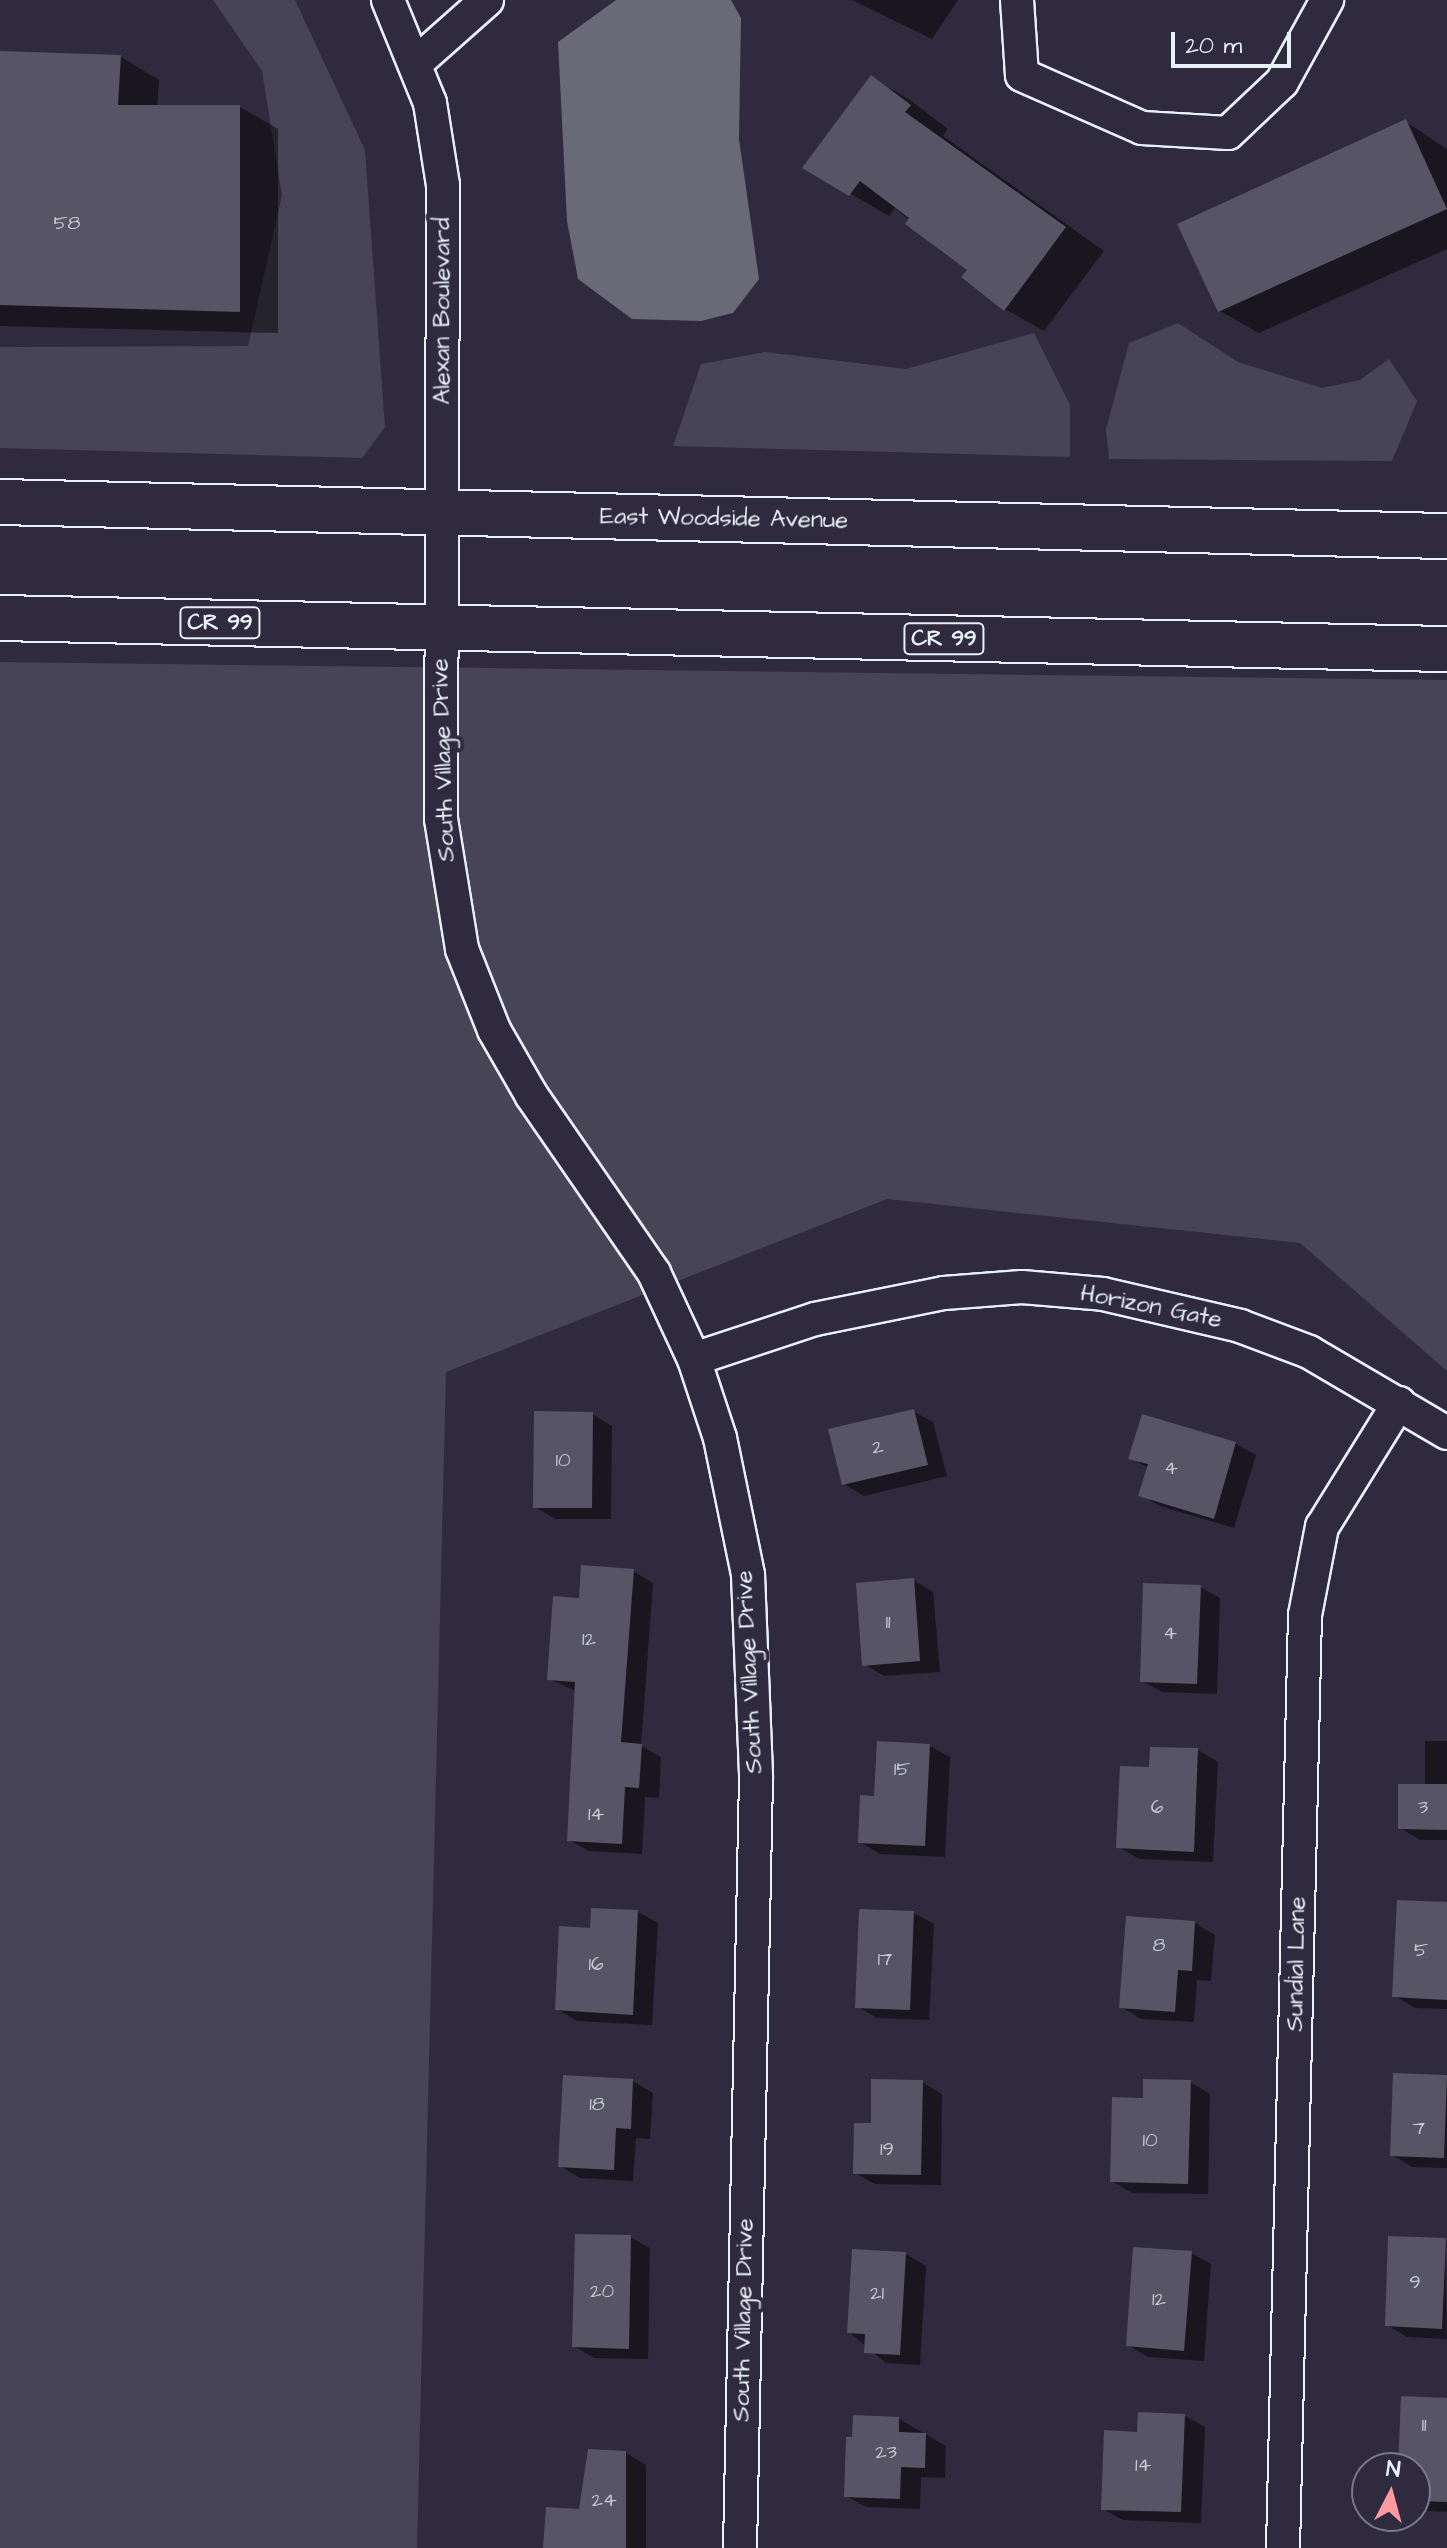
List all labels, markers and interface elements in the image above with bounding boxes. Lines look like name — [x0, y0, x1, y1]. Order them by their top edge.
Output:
scale bar — [1175, 16, 1295, 66]
text: 20 m — [1185, 29, 1242, 63]
house number: 58 — [53, 211, 81, 235]
street label: Alexan Boulevard — [429, 218, 457, 404]
street label: East Woodside Avenue — [600, 502, 848, 536]
road number: CR 99 — [178, 605, 262, 641]
road number: CR 99 — [902, 621, 986, 657]
street label: South Village Drive — [426, 658, 462, 862]
street label: Horizon Gate — [1078, 1279, 1224, 1335]
house number: 2 — [872, 1435, 884, 1459]
house number: 10 — [555, 1448, 571, 1472]
house number: 4 — [1164, 1456, 1178, 1480]
street label: South Village Drive — [730, 1570, 770, 1774]
house number: 11 — [885, 1610, 891, 1634]
house number: 4 — [1163, 1621, 1177, 1645]
house number: 12 — [582, 1627, 596, 1651]
house number: 15 — [894, 1757, 910, 1781]
house number: 6 — [1151, 1795, 1163, 1819]
house number: 3 — [1418, 1795, 1428, 1819]
house number: 14 — [588, 1802, 604, 1826]
street label: Sundial Lane — [1281, 1896, 1313, 2032]
house number: 8 — [1153, 1933, 1165, 1957]
house number: 5 — [1414, 1938, 1428, 1962]
house number: 17 — [878, 1947, 892, 1971]
house number: 16 — [588, 1952, 604, 1976]
house number: 18 — [589, 2092, 605, 2116]
house number: 7 — [1413, 2116, 1425, 2140]
house number: 10 — [1142, 2128, 1158, 2152]
house number: 19 — [880, 2137, 894, 2161]
street label: South Village Drive — [728, 2218, 760, 2422]
house number: 9 — [1409, 2270, 1421, 2294]
house number: 20 — [590, 2279, 614, 2303]
house number: 21 — [870, 2281, 884, 2305]
house number: 12 — [1152, 2287, 1166, 2311]
house number: 11 — [1421, 2413, 1427, 2437]
house number: 23 — [875, 2440, 897, 2464]
north arrow — [1351, 2452, 1431, 2532]
house number: 14 — [1135, 2453, 1151, 2477]
text: N — [1385, 2453, 1402, 2486]
house number: 24 — [591, 2488, 617, 2512]

